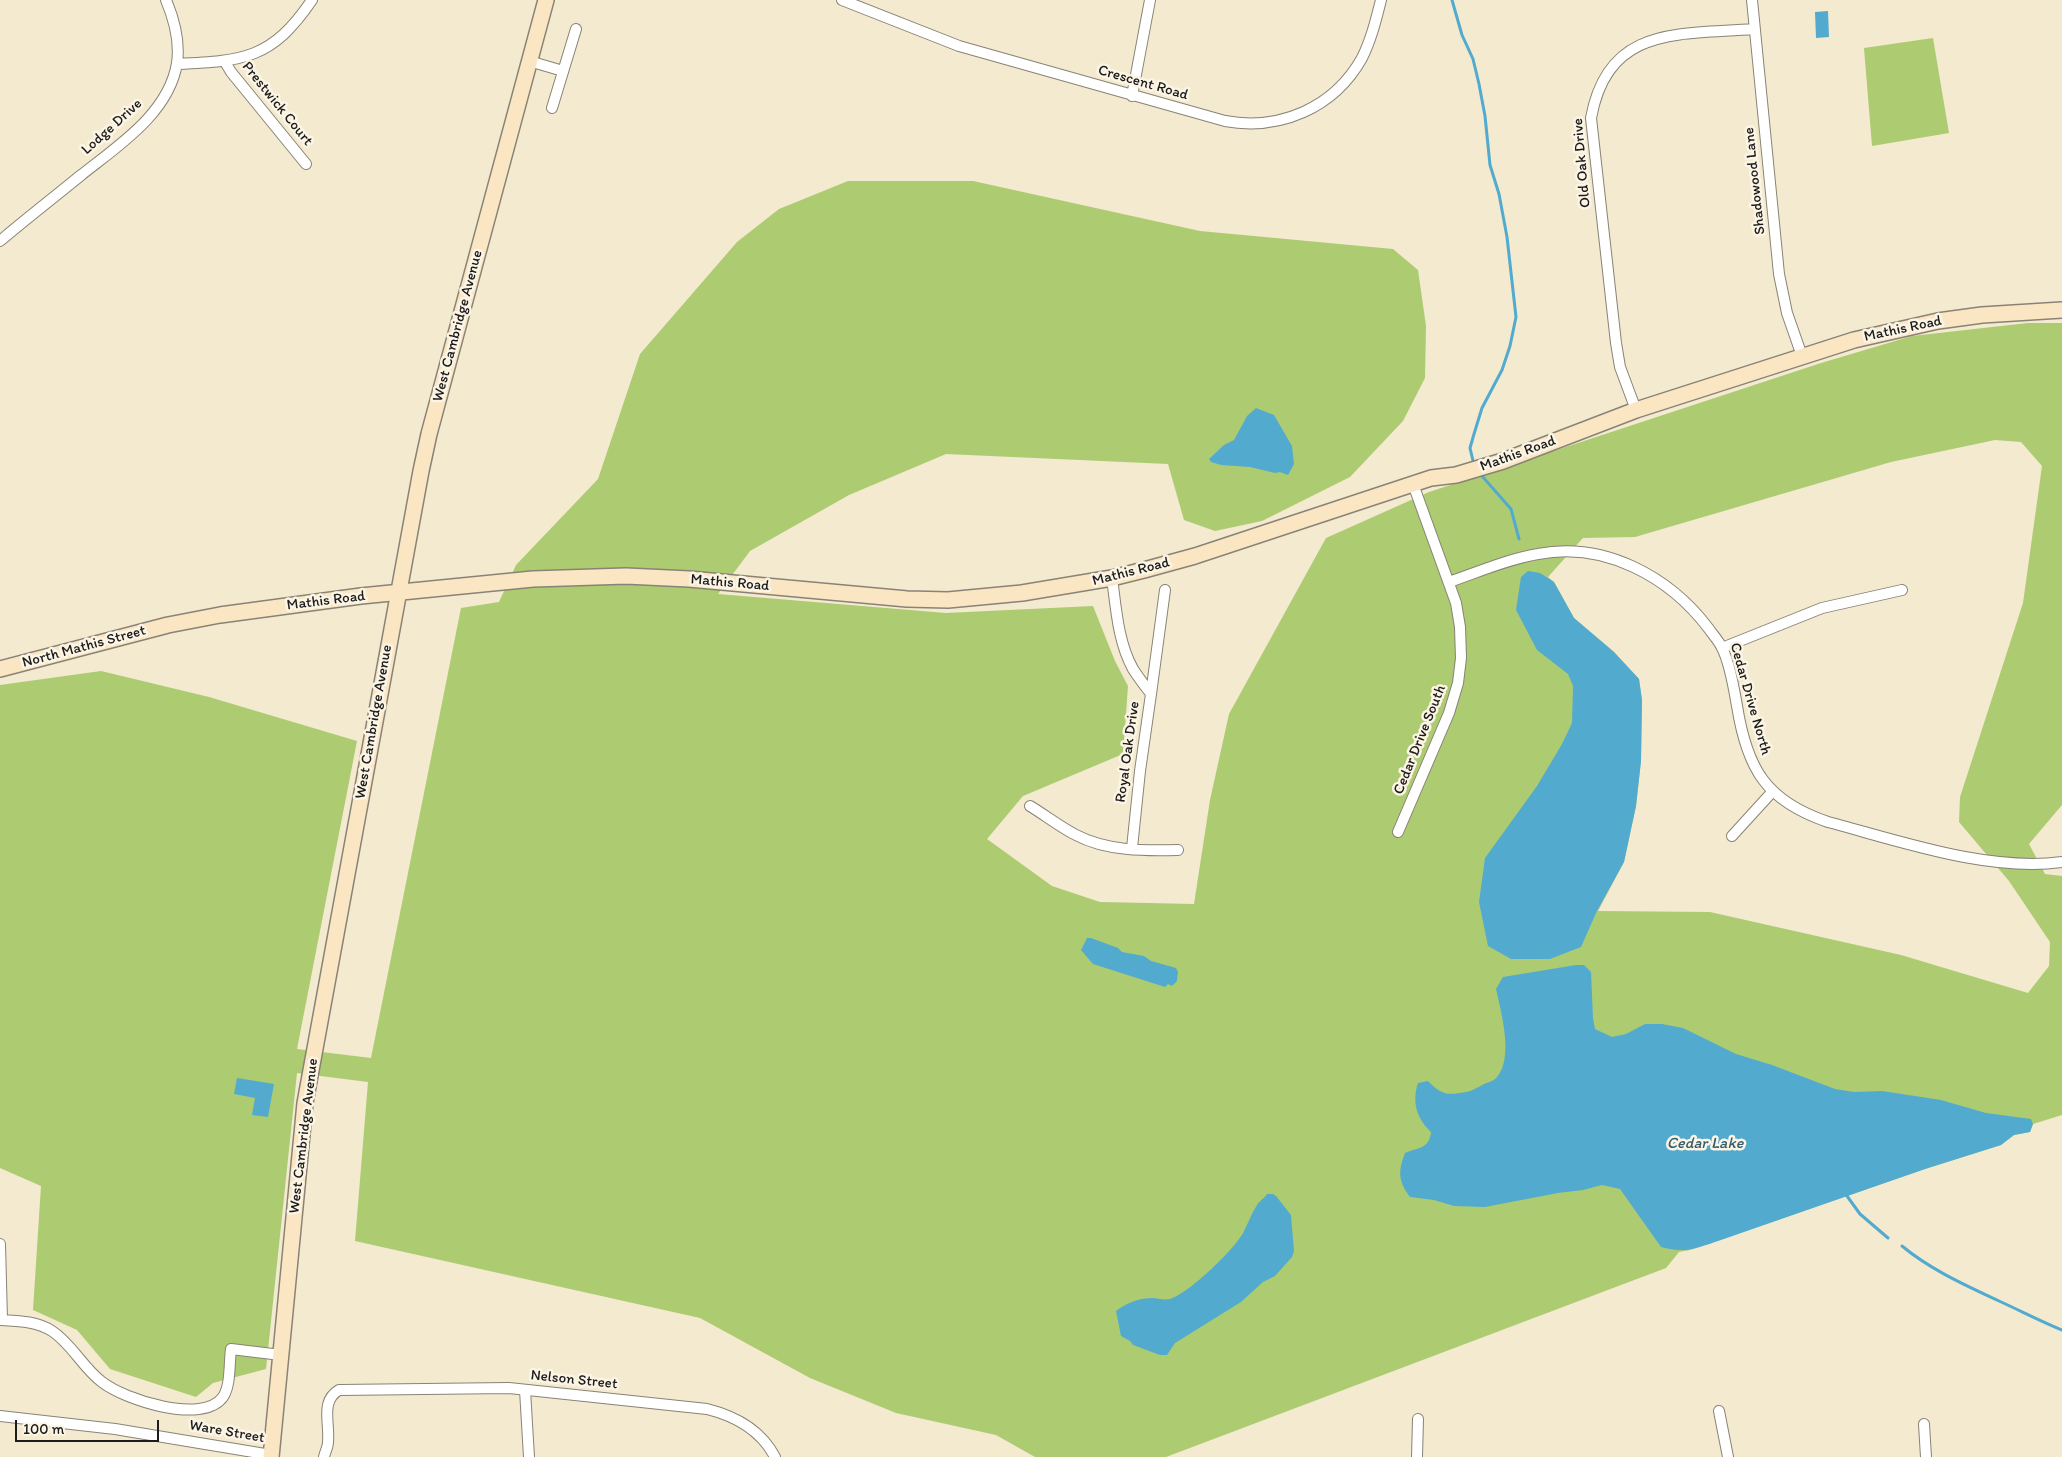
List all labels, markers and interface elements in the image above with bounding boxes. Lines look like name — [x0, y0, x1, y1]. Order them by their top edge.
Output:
street label: Prestwick Court — [238, 58, 316, 150]
street label: Crescent Road — [1096, 62, 1190, 104]
street label: Lodge Drive — [78, 95, 146, 159]
street label: Old Oak Drive — [1569, 117, 1595, 209]
street label: Shadowood Lane — [1740, 126, 1770, 236]
street label: West Cambridge Avenue — [429, 248, 487, 404]
street label: Mathis Road — [1862, 312, 1944, 346]
street label: Mathis Road — [1478, 432, 1558, 476]
street label: Mathis Road — [1090, 554, 1172, 590]
street label: Mathis Road — [690, 571, 770, 595]
street label: Mathis Road — [286, 587, 366, 615]
street label: North Mathis Street — [20, 622, 148, 672]
street label: Cedar Drive North — [1725, 641, 1775, 757]
street label: West Cambridge Avenue — [352, 644, 396, 800]
street label: Cedar Drive South — [1390, 683, 1450, 797]
street label: Royal Oak Drive — [1112, 700, 1144, 804]
street label: West Cambridge Avenue — [286, 1057, 322, 1215]
water label: Cedar Lake — [1667, 1134, 1743, 1154]
street label: Nelson Street — [530, 1366, 618, 1394]
scale bar — [18, 1410, 161, 1442]
street label: Ware Street — [188, 1417, 266, 1447]
text: 100 m — [23, 1420, 64, 1438]

